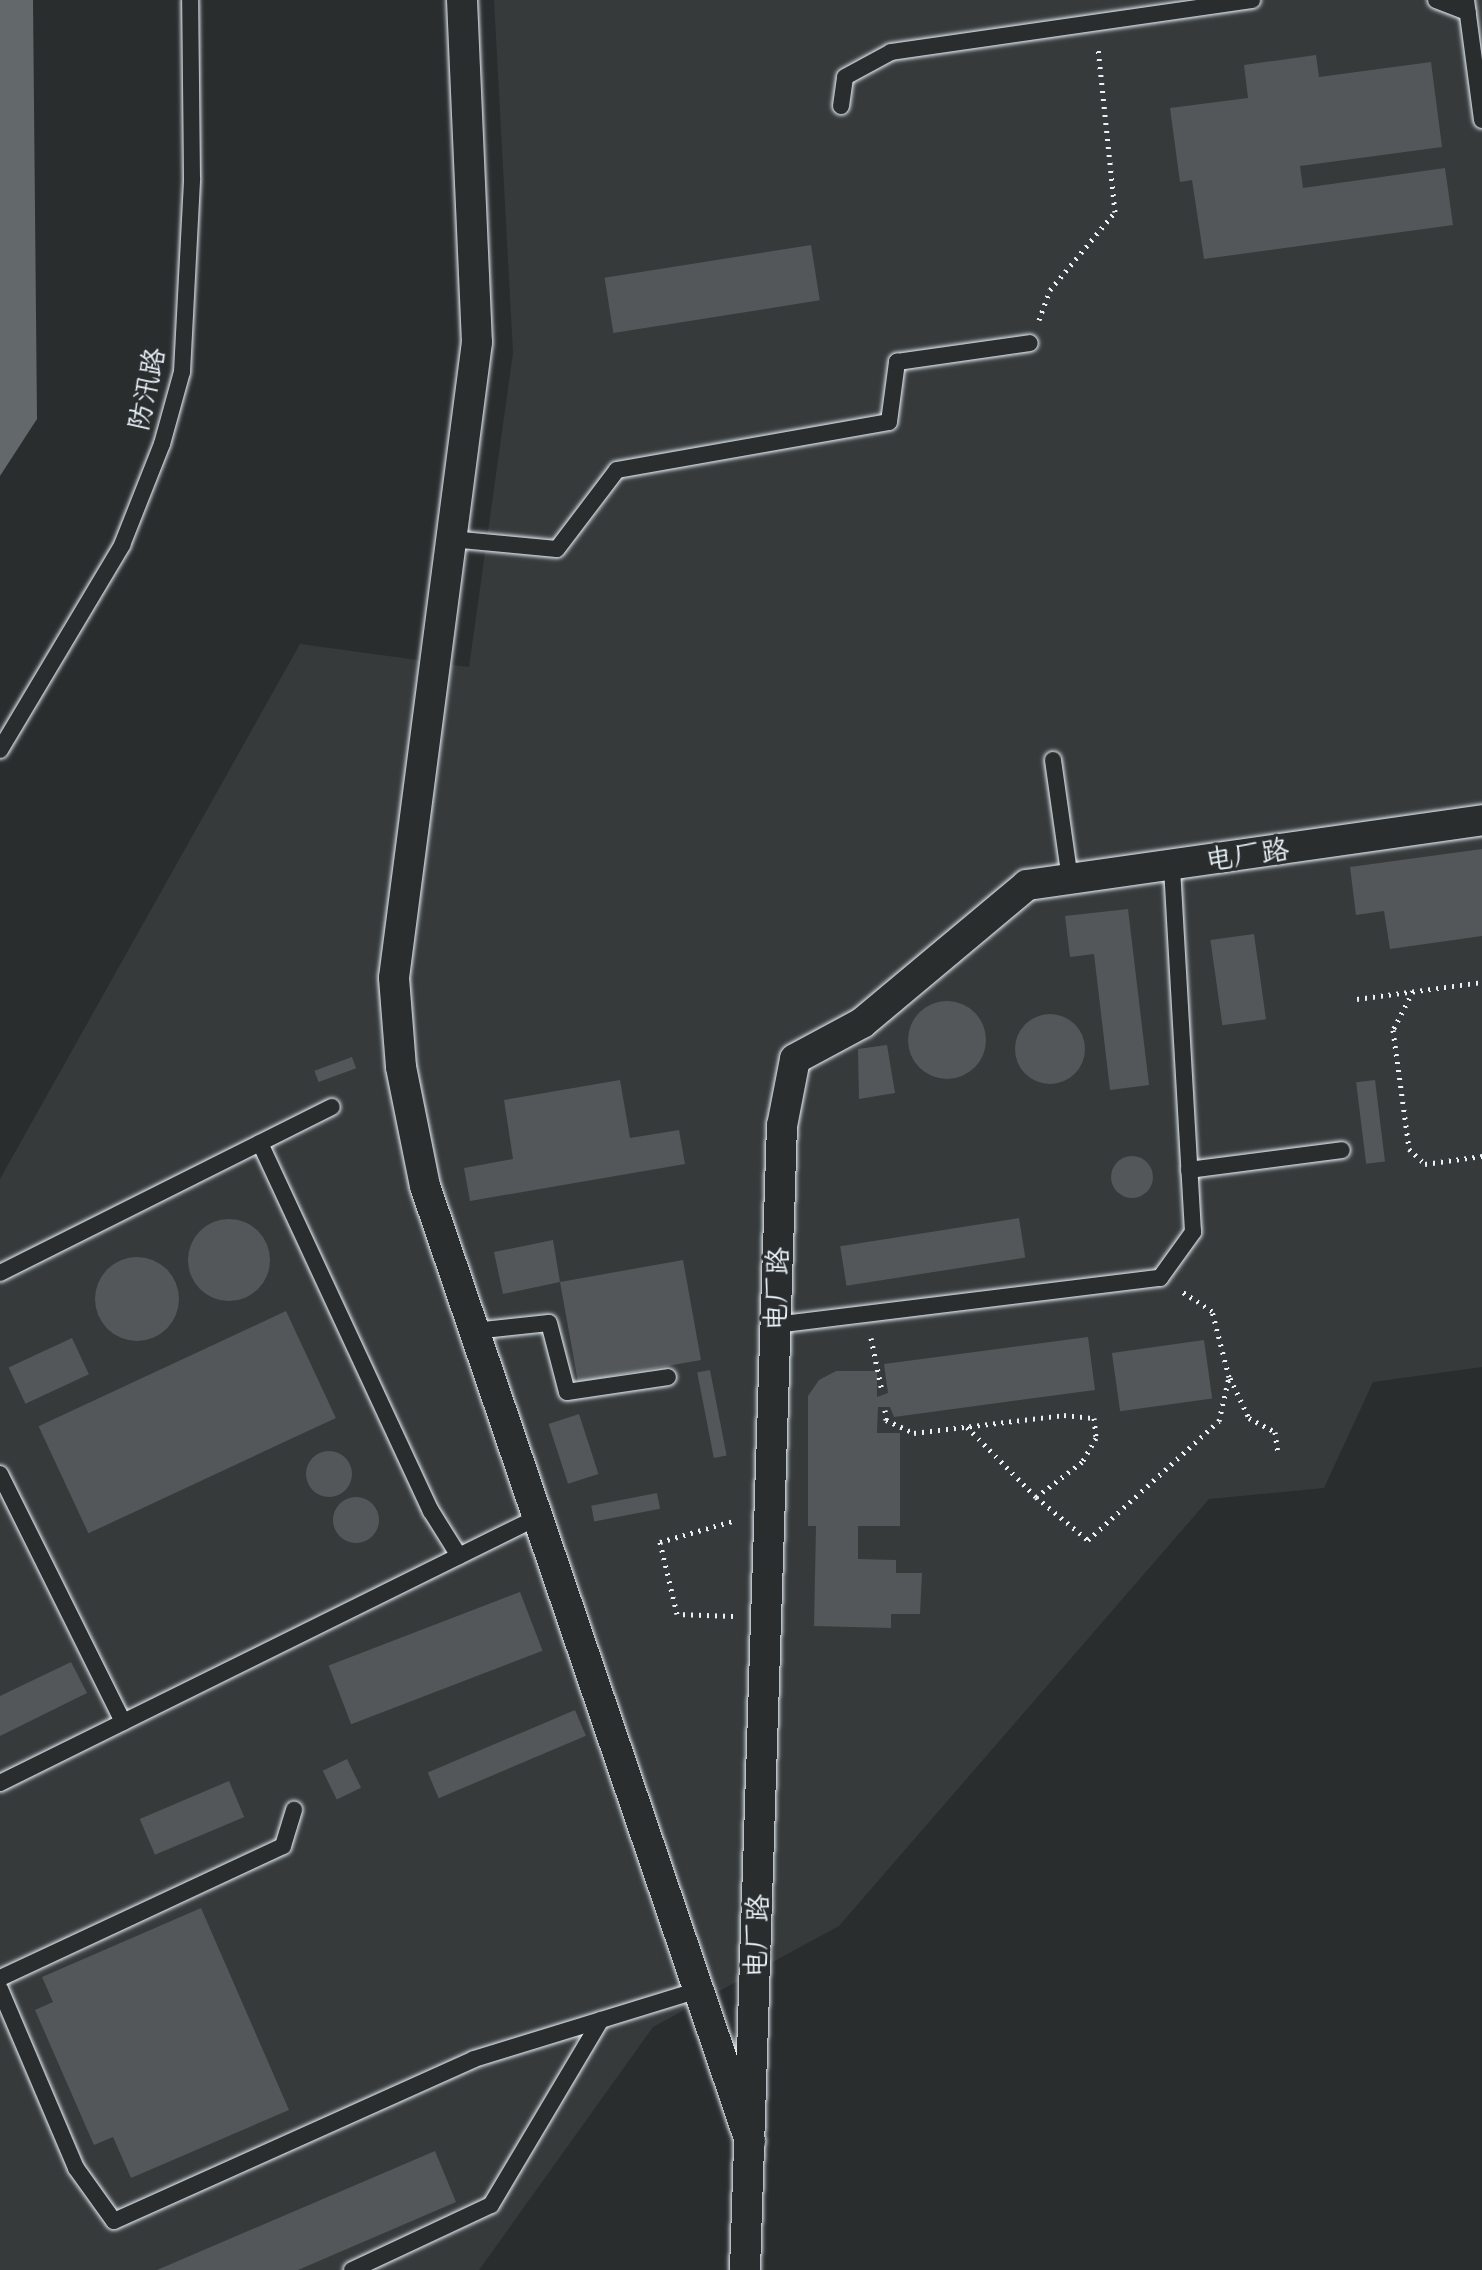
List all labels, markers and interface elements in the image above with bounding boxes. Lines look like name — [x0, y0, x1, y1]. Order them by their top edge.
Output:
street label: 防汛路 — [121, 344, 171, 434]
street label: 电厂路 — [1203, 832, 1291, 876]
street label: 电厂路 — [758, 1246, 794, 1332]
street label: 电厂路 — [738, 1893, 774, 1979]

